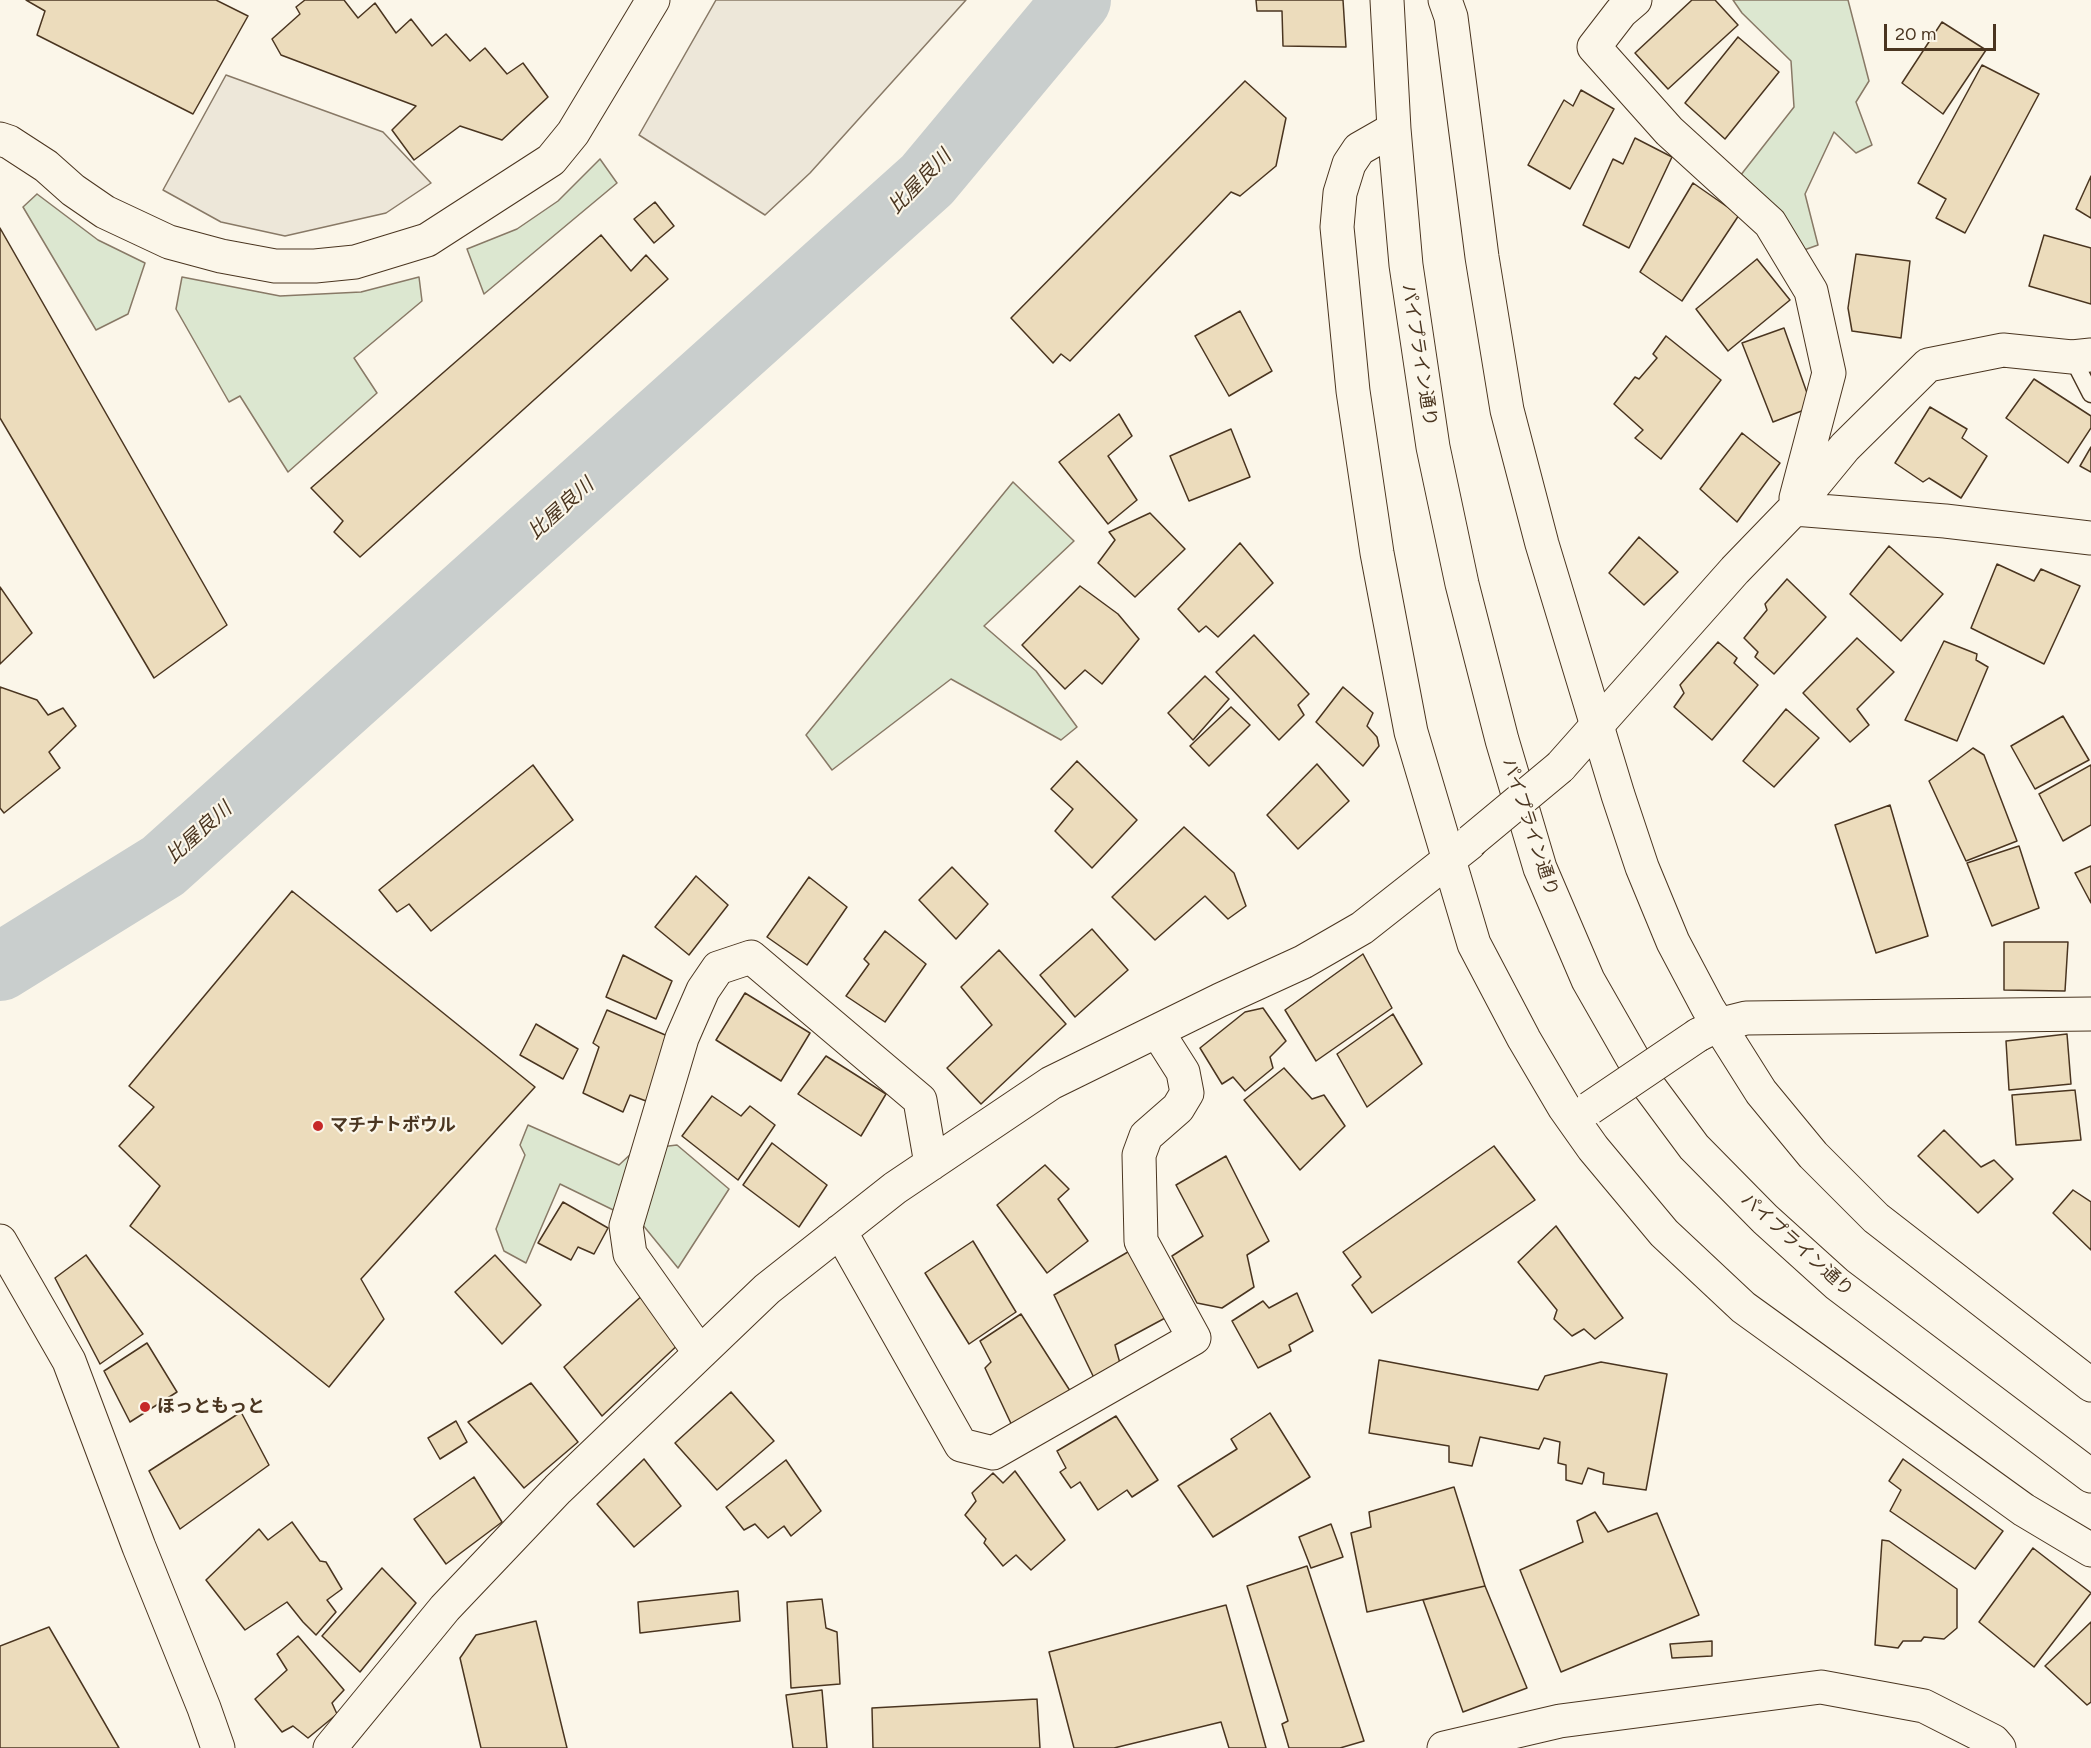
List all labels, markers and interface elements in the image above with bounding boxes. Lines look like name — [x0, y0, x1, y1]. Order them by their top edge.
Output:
scale bar — [1887, 12, 2000, 50]
text: 20 m — [1895, 23, 1936, 45]
water label: 比屋良川 — [884, 145, 956, 219]
street label: パイプライン通り — [1397, 282, 1441, 428]
water label: 比屋良川 — [523, 473, 599, 545]
street label: パイプライン通り — [1497, 755, 1563, 899]
water label: 比屋良川 — [161, 797, 237, 869]
place label: マチナトボウル — [330, 1115, 456, 1137]
marker: マチナトボウル — [311, 1119, 325, 1133]
street label: パイプライン通り — [1736, 1189, 1858, 1301]
place label: ほっともっと — [157, 1396, 265, 1418]
marker: ほっともっと — [138, 1400, 152, 1414]

